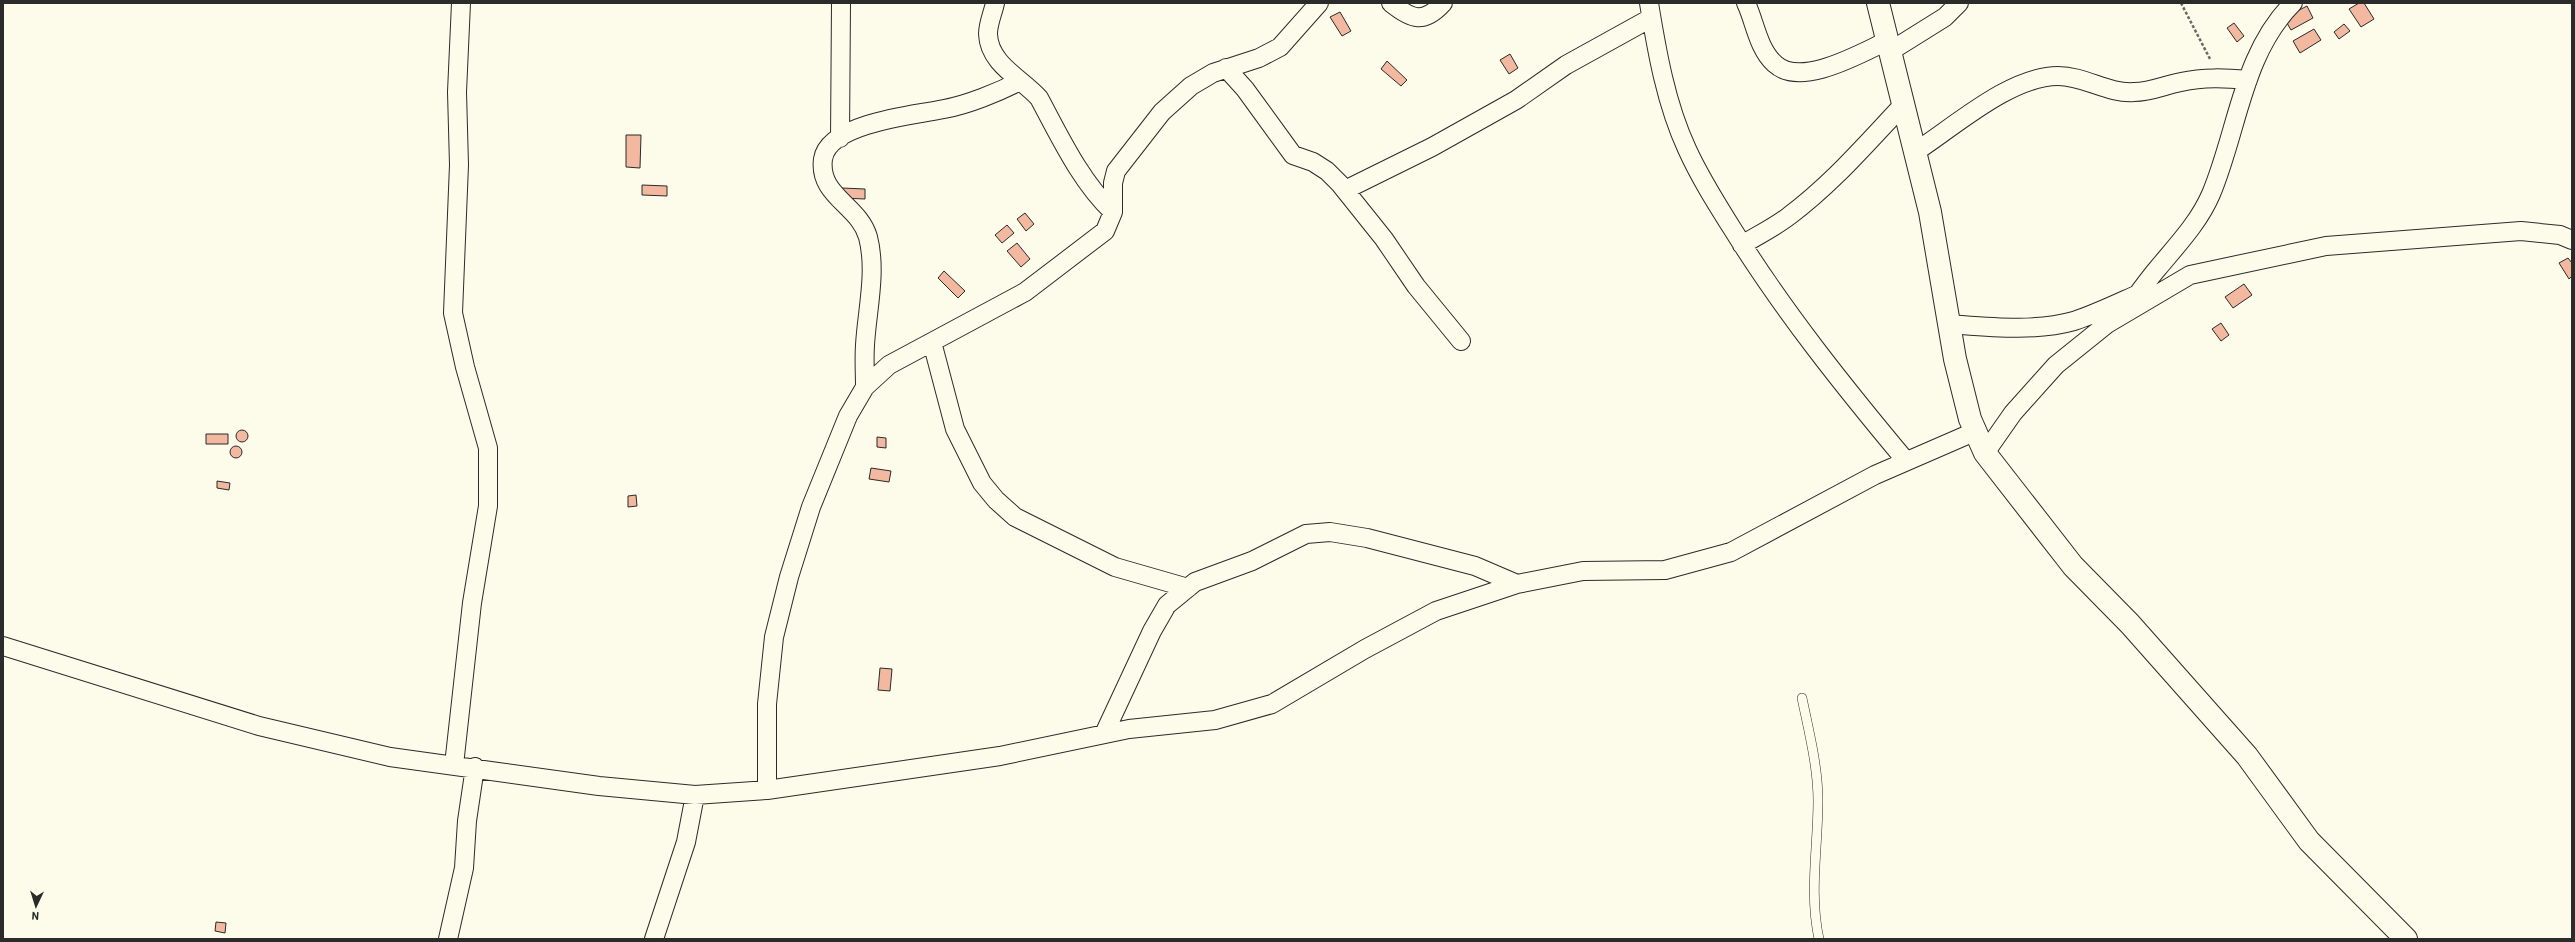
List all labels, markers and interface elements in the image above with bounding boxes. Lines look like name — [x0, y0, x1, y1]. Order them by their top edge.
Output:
north arrow — [16, 886, 56, 926]
text: N — [31, 910, 39, 923]

